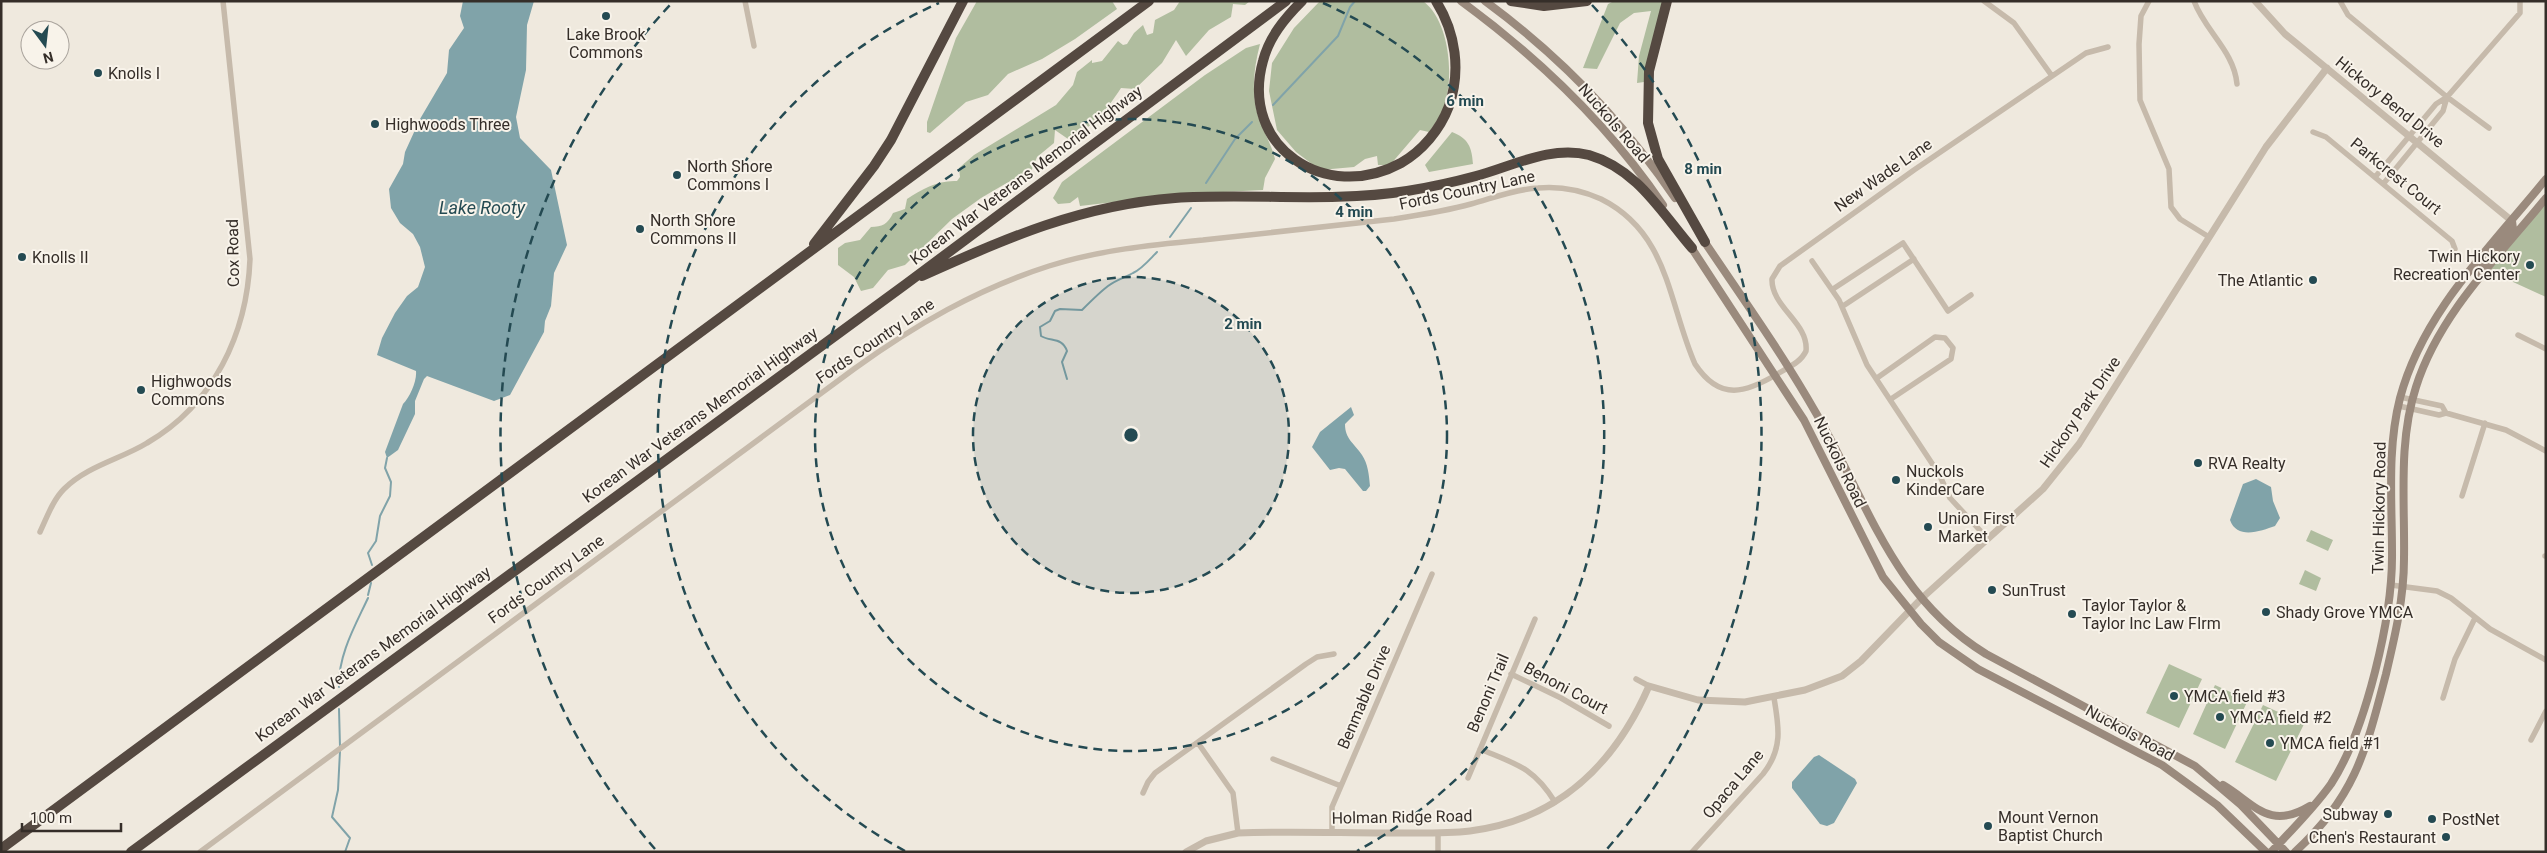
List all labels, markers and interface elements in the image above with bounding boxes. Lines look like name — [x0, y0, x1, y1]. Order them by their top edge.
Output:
marker: Lake Brook Commons — [600, 10, 612, 22]
north arrow — [20, 20, 70, 70]
place label: Lake Brook Commons — [566, 25, 647, 62]
text: N — [42, 49, 55, 67]
street label: Hickory Bend Drive — [2332, 52, 2448, 152]
place label: Knolls I — [108, 64, 160, 83]
marker: Knolls I — [92, 67, 104, 79]
street label: Nuckols Road — [1574, 80, 1654, 166]
street label: Korean War Veterans Memorial Highway — [906, 81, 1146, 269]
text: 6 min — [1446, 92, 1484, 110]
place label: Highwoods Three — [385, 115, 510, 134]
marker: Highwoods Three — [369, 118, 381, 130]
street label: New Wade Lane — [1831, 134, 1935, 216]
street label: Parkcrest Court — [2347, 134, 2445, 218]
place label: North Shore Commons I — [687, 157, 773, 194]
text: 8 min — [1684, 160, 1722, 178]
street label: Fords Country Lane — [1397, 166, 1537, 214]
marker: North Shore Commons I — [671, 169, 683, 181]
water label: Lake Rooty — [439, 197, 526, 218]
text: 4 min — [1335, 203, 1373, 221]
place label: North Shore Commons II — [650, 211, 737, 248]
street label: Cox Road — [223, 219, 243, 287]
marker: North Shore Commons II — [634, 223, 646, 235]
place label: Twin Hickory Recreation Center — [2393, 247, 2521, 284]
place label: Knolls II — [32, 248, 89, 267]
marker: Knolls II — [16, 251, 28, 263]
marker: Twin Hickory Recreation Center — [2524, 259, 2536, 271]
place label: The Atlantic — [2218, 271, 2303, 290]
marker: The Atlantic — [2307, 274, 2319, 286]
street label: Fords Country Lane — [812, 294, 938, 388]
text: 2 min — [1224, 315, 1262, 333]
street label: Korean War Veterans Memorial Highway — [579, 323, 822, 507]
street label: Hickory Park Drive — [2036, 353, 2124, 471]
place label: Highwoods Commons — [151, 372, 232, 409]
marker: Highwoods Commons — [135, 384, 147, 396]
street label: Nuckols Road — [1810, 413, 1870, 511]
centre of rings — [1122, 426, 1140, 444]
street label: Twin Hickory Road — [2368, 442, 2390, 574]
place label: RVA Realty — [2208, 454, 2286, 473]
marker: RVA Realty — [2192, 457, 2204, 469]
place label: Nuckols KinderCare — [1906, 462, 1985, 499]
marker: Nuckols KinderCare — [1890, 474, 1902, 486]
place label: Union First Market — [1938, 509, 2015, 546]
marker: Union First Market — [1922, 521, 1934, 533]
street label: Fords Country Lane — [484, 531, 608, 627]
street label: Korean War Veterans Memorial Highway — [252, 562, 495, 746]
place label: SunTrust — [2002, 581, 2066, 600]
marker: SunTrust — [1986, 584, 1998, 596]
place label: Taylor Taylor & Taylor Inc Law FIrm — [2082, 596, 2221, 633]
place label: Shady Grove YMCA — [2276, 603, 2414, 622]
marker: Shady Grove YMCA — [2260, 606, 2272, 618]
marker: Taylor Taylor & Taylor Inc Law FIrm — [2066, 608, 2078, 620]
street label: Benmable Drive — [1334, 642, 1394, 752]
street label: Benoni Trail — [1463, 651, 1513, 735]
street label: Benoni Court — [1521, 658, 1611, 718]
place label: YMCA field #3 — [2184, 687, 2285, 706]
marker: YMCA field #3 — [2168, 690, 2180, 702]
street label: Nuckols Road — [2082, 701, 2178, 765]
place label: YMCA field #2 — [2230, 708, 2331, 727]
marker: YMCA field #2 — [2214, 711, 2226, 723]
place label: YMCA field #1 — [2280, 734, 2381, 753]
marker: YMCA field #1 — [2264, 737, 2276, 749]
street label: Opaca Lane — [1699, 746, 1767, 822]
scale bar — [22, 800, 121, 832]
place label: Subway — [2323, 805, 2378, 824]
street label: Holman Ridge Road — [1331, 806, 1473, 828]
place label: Mount Vernon Baptist Church — [1998, 808, 2103, 845]
marker: Subway — [2382, 808, 2394, 820]
text: 100 m — [30, 809, 72, 827]
place label: PostNet — [2442, 810, 2500, 829]
marker: PostNet — [2426, 813, 2438, 825]
marker: Mount Vernon Baptist Church — [1982, 820, 1994, 832]
place label: Chen's Restaurant — [2309, 828, 2436, 847]
marker: Chen's Restaurant — [2440, 831, 2452, 843]

